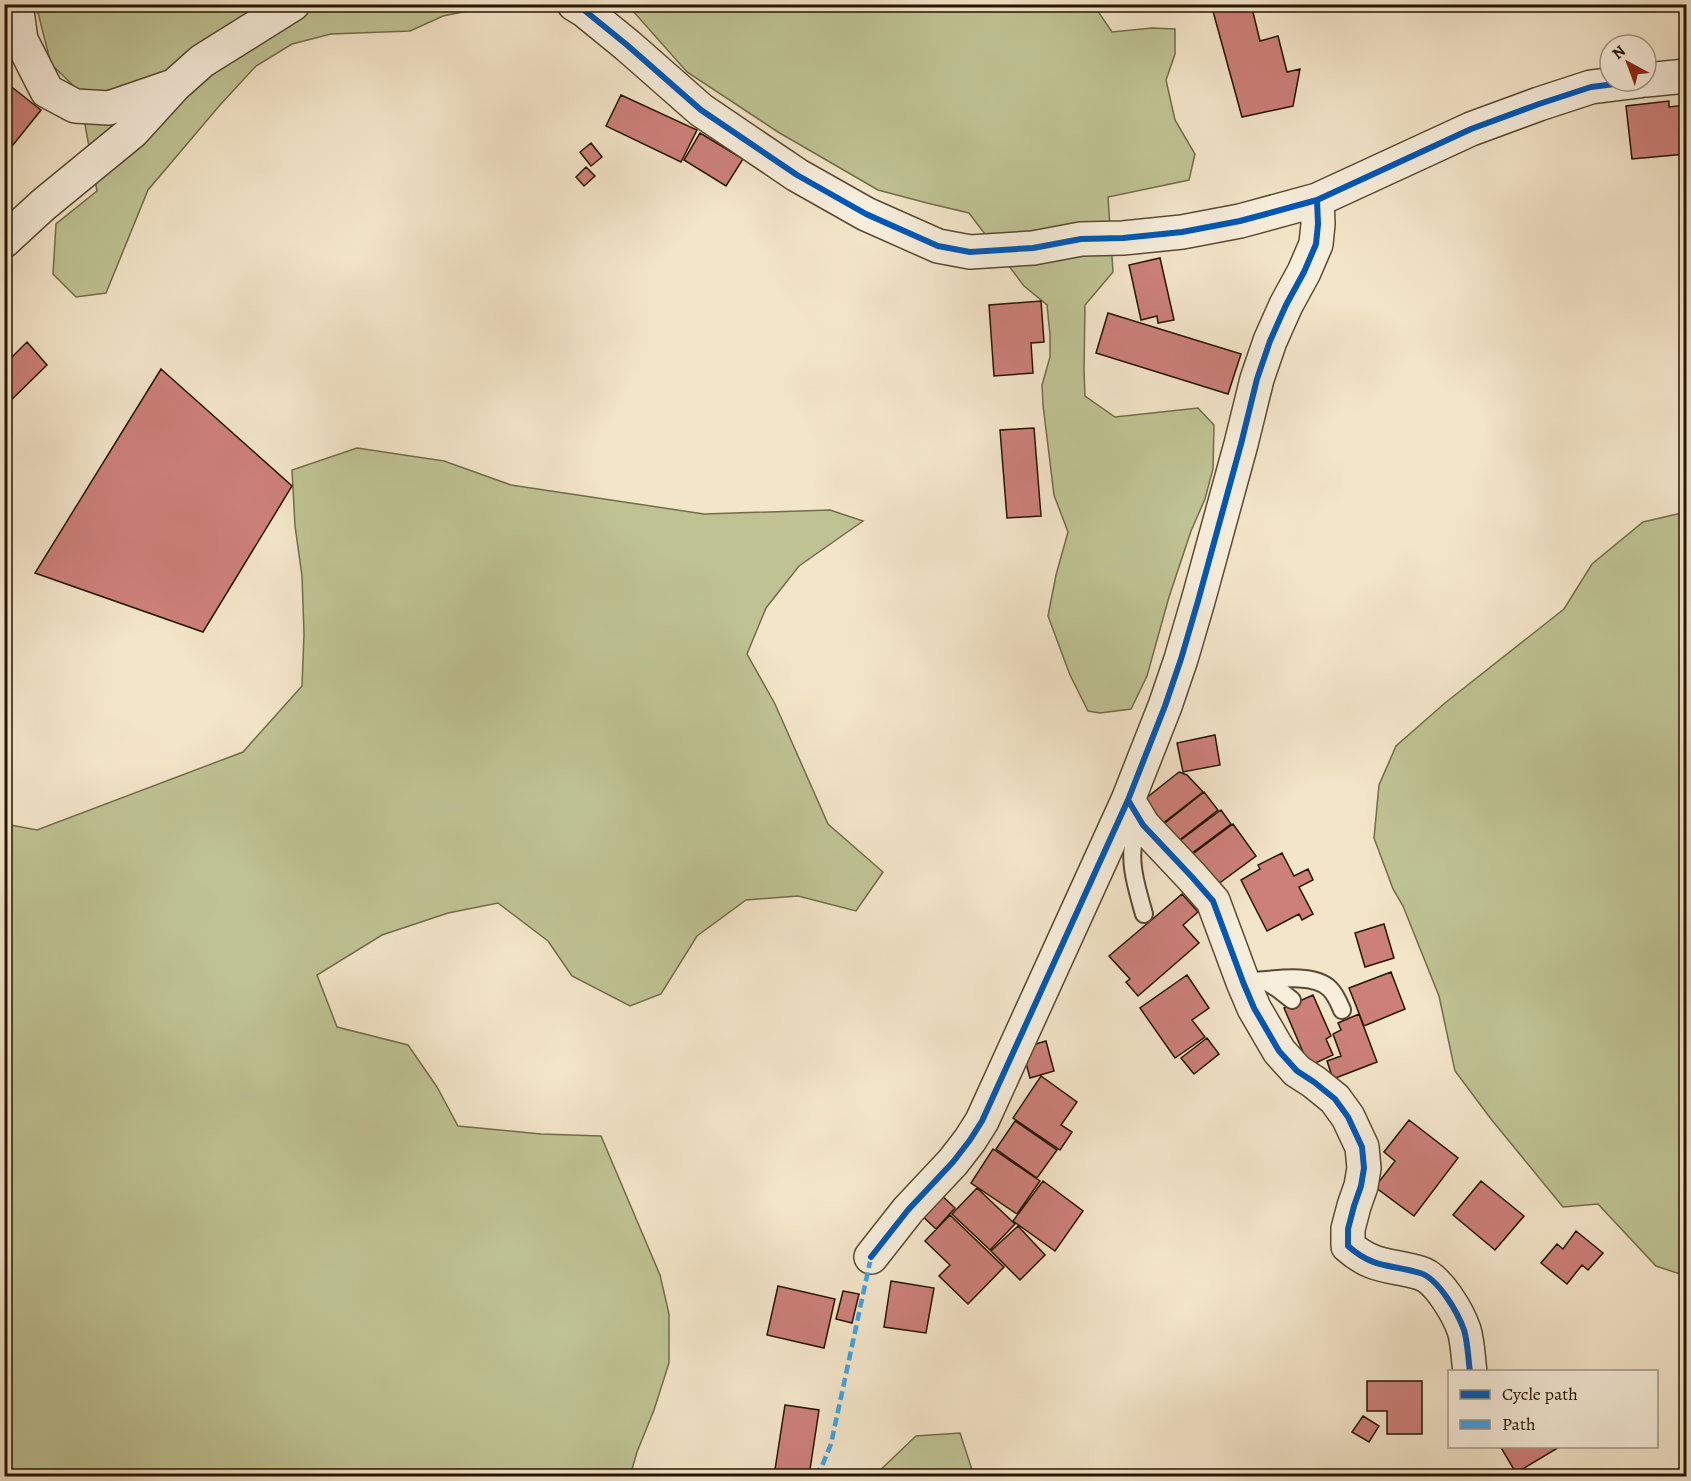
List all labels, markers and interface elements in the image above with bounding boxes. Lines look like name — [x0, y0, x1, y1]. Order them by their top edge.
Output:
north arrow — [1598, 33, 1658, 93]
text: N — [1607, 40, 1631, 65]
legend — [1448, 1370, 1658, 1448]
text: Cycle path — [1502, 1382, 1578, 1406]
text: Path — [1502, 1412, 1536, 1436]

